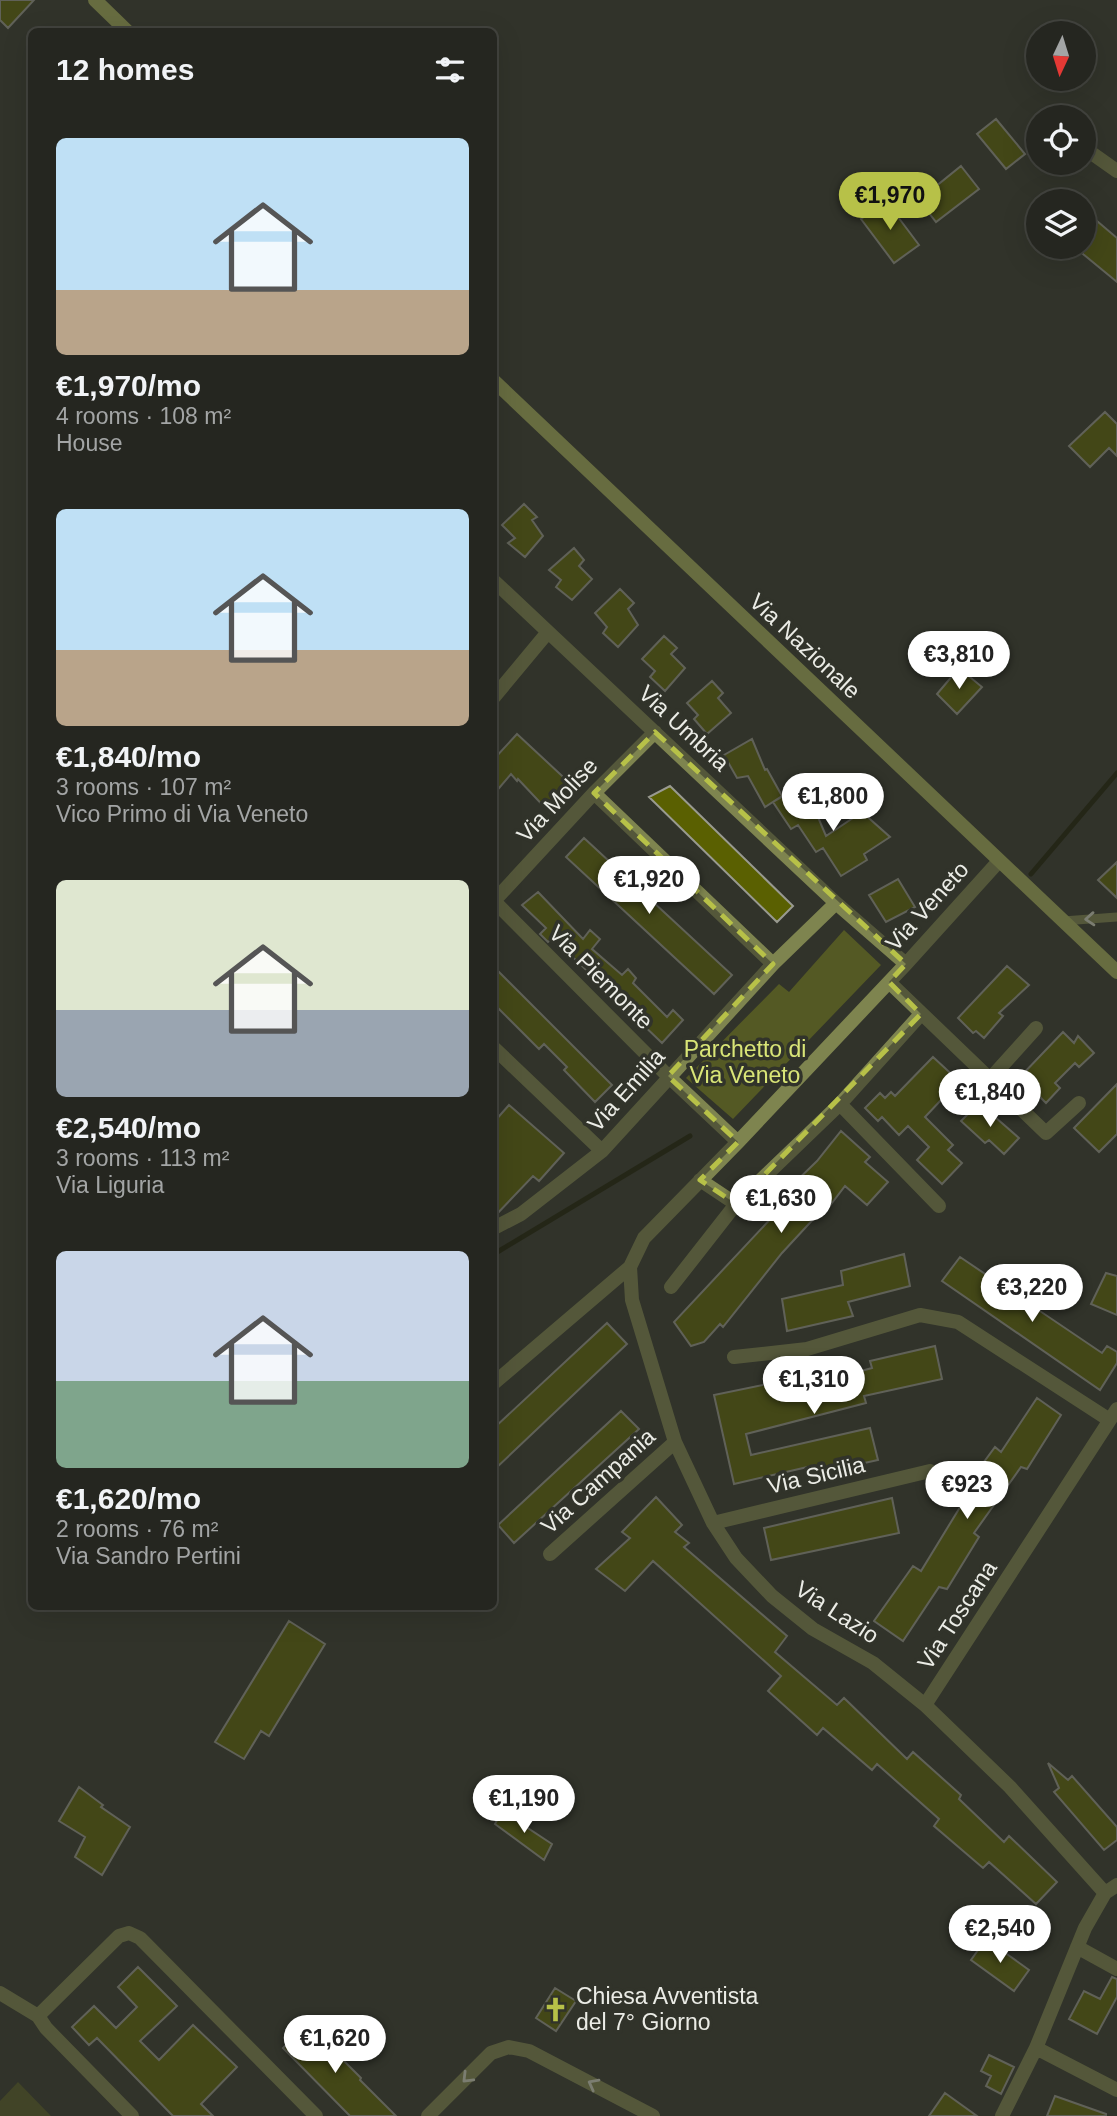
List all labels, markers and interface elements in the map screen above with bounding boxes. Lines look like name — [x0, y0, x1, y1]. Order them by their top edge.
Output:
north arrow — [1026, 21, 1096, 91]
map controls — [1026, 21, 1096, 259]
icon: filters — [431, 51, 469, 89]
text: 12 homes — [56, 53, 194, 86]
button: locate — [1026, 105, 1096, 175]
pin: €1,970 — [833, 173, 947, 232]
text: €1,970 — [855, 182, 925, 208]
icon: home — [200, 184, 326, 310]
button: layers — [1026, 189, 1096, 259]
text: €1,970/mo — [56, 369, 201, 402]
text: 4 rooms · 108 m² — [56, 403, 231, 429]
text: House — [56, 430, 122, 456]
icon: home — [200, 555, 326, 681]
street label: Via Nazionale — [744, 588, 866, 704]
pin: €3,810 — [902, 632, 1016, 691]
text: €3,810 — [924, 641, 994, 667]
street label: Via Umbria — [634, 680, 734, 776]
text: €1,840/mo — [56, 740, 201, 773]
street label: Via Molise — [511, 752, 603, 848]
text: 3 rooms · 107 m² — [56, 774, 231, 800]
pin: €1,800 — [776, 774, 890, 833]
text: €1,800 — [798, 783, 868, 809]
text: Vico Primo di Via Veneto — [56, 801, 308, 827]
pin: €1,920 — [592, 856, 706, 916]
street label: Via Veneto — [880, 856, 974, 956]
text: €1,920 — [614, 866, 684, 892]
one-way arrow — [1084, 911, 1095, 926]
street label: Via Piemonte — [544, 920, 658, 1034]
icon: home — [200, 926, 326, 1052]
park label: Parchetto di Via Veneto — [684, 1036, 806, 1088]
street label: Via Emilia — [582, 1043, 670, 1137]
pin: €1,840 — [933, 1070, 1047, 1129]
text: €1,840 — [955, 1079, 1025, 1105]
text: €2,540/mo — [56, 1111, 201, 1144]
text: 3 rooms · 113 m² — [56, 1145, 229, 1171]
text: Via Liguria — [56, 1172, 164, 1198]
pin: €1,630 — [724, 1176, 838, 1235]
text: €1,630 — [746, 1185, 816, 1211]
pin: €3,220 — [975, 1264, 1089, 1324]
text: €3,220 — [997, 1274, 1067, 1300]
icon: home — [200, 1297, 326, 1423]
pin: €1,310 — [757, 1356, 871, 1416]
text: €1,310 — [779, 1366, 849, 1392]
street label: Via Campania — [536, 1423, 660, 1539]
street label: Via Sicilia — [765, 1451, 867, 1499]
pin: €923 — [926, 1462, 1008, 1521]
text: €923 — [941, 1471, 993, 1497]
text: €1,620/mo — [56, 1482, 201, 1515]
text: 2 rooms · 76 m² — [56, 1516, 218, 1542]
text: Via Sandro Pertini — [56, 1543, 241, 1569]
street label: Via Toscana — [912, 1556, 1002, 1674]
street label: Via Lazio — [790, 1575, 884, 1649]
pin: €1,190 — [467, 1776, 581, 1835]
text: €1,190 — [489, 1785, 559, 1811]
pin: €2,540 — [943, 1906, 1057, 1965]
text: €2,540 — [965, 1915, 1035, 1941]
place label: Chiesa Avventista del 7° Giorno — [576, 1983, 759, 2035]
church icon: Chiesa Avventista del 7° Giorno — [542, 1995, 570, 2023]
pin: €1,620 — [278, 2016, 392, 2075]
text: €1,620 — [300, 2025, 370, 2051]
one-way arrow — [462, 2069, 475, 2082]
one-way arrow — [588, 2079, 600, 2093]

